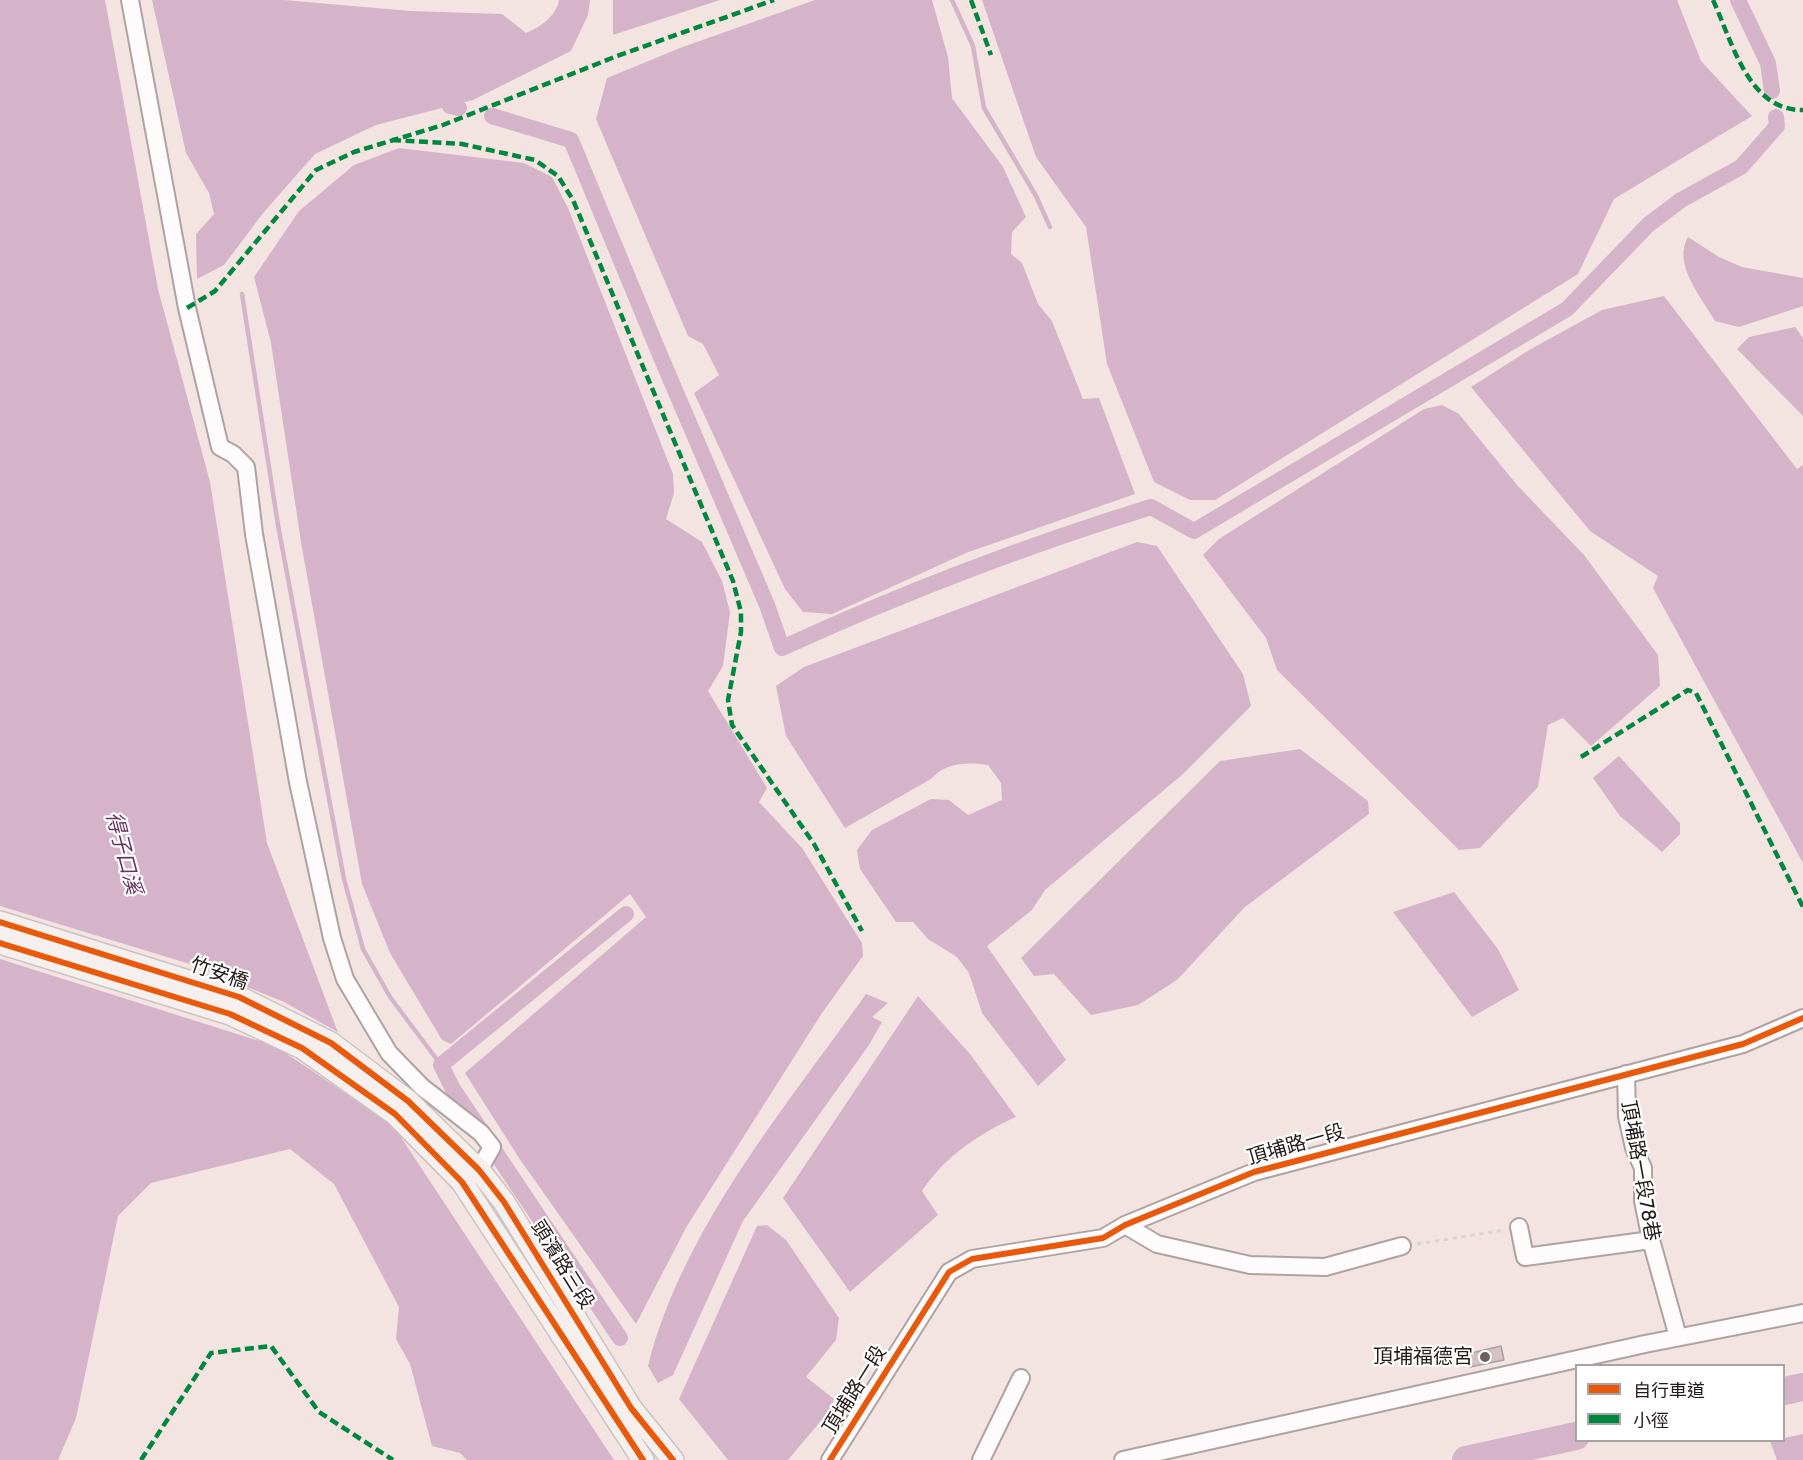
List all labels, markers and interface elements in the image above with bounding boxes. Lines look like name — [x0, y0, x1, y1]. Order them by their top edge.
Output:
water label: 得子口溪 — [100, 809, 146, 897]
street label: 竹安橋 — [187, 953, 251, 995]
street label: 頂埔路一段78巷 — [1616, 1099, 1664, 1243]
street label: 頂埔路一段 — [1245, 1120, 1347, 1170]
street label: 頭濱路三段 — [525, 1216, 599, 1314]
street label: 頂埔路一段 — [818, 1341, 892, 1439]
place label: 頂埔福德宮 — [1373, 1345, 1473, 1369]
marker: 頂埔福德宮 — [1478, 1350, 1492, 1364]
legend — [1575, 1364, 1785, 1442]
text: 自行車道 — [1633, 1380, 1705, 1402]
text: 小徑 — [1633, 1410, 1669, 1432]

